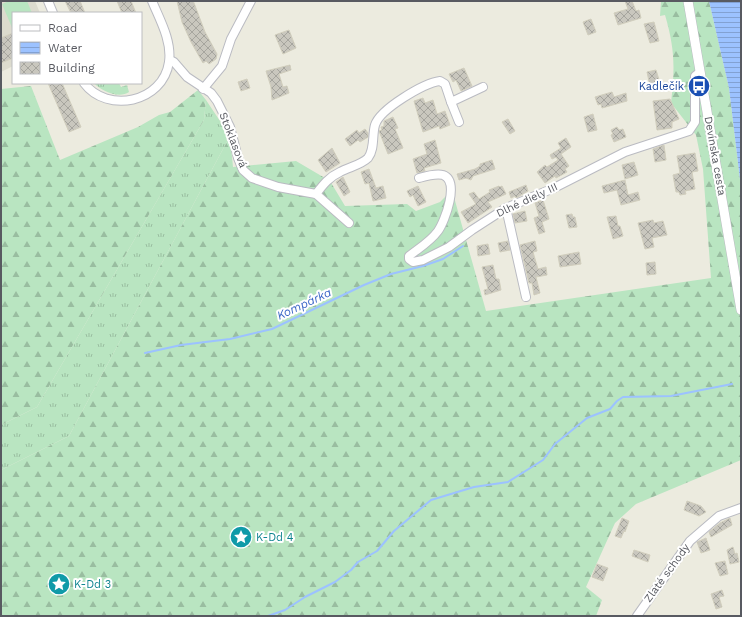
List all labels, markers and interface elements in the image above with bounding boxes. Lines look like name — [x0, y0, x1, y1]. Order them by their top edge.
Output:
legend — [12, 12, 142, 84]
text: Road — [48, 21, 77, 35]
text: Water — [48, 41, 83, 55]
text: Building — [48, 61, 95, 75]
bus stop icon: Kadlečík — [686, 73, 712, 99]
place label: Kadlečík — [639, 80, 684, 93]
street label: Stoklasová — [216, 110, 250, 170]
street label: Devínska cesta — [702, 115, 728, 197]
street label: Dlhé diely III — [494, 180, 560, 220]
water label: Kompárka — [274, 285, 334, 323]
place icon: K-Dd 4 — [228, 524, 254, 550]
place label: K-Dd 4 — [256, 531, 294, 544]
street label: Zlaté schody — [641, 541, 693, 605]
place icon: K-Dd 3 — [46, 571, 72, 597]
place label: K-Dd 3 — [74, 578, 111, 591]

